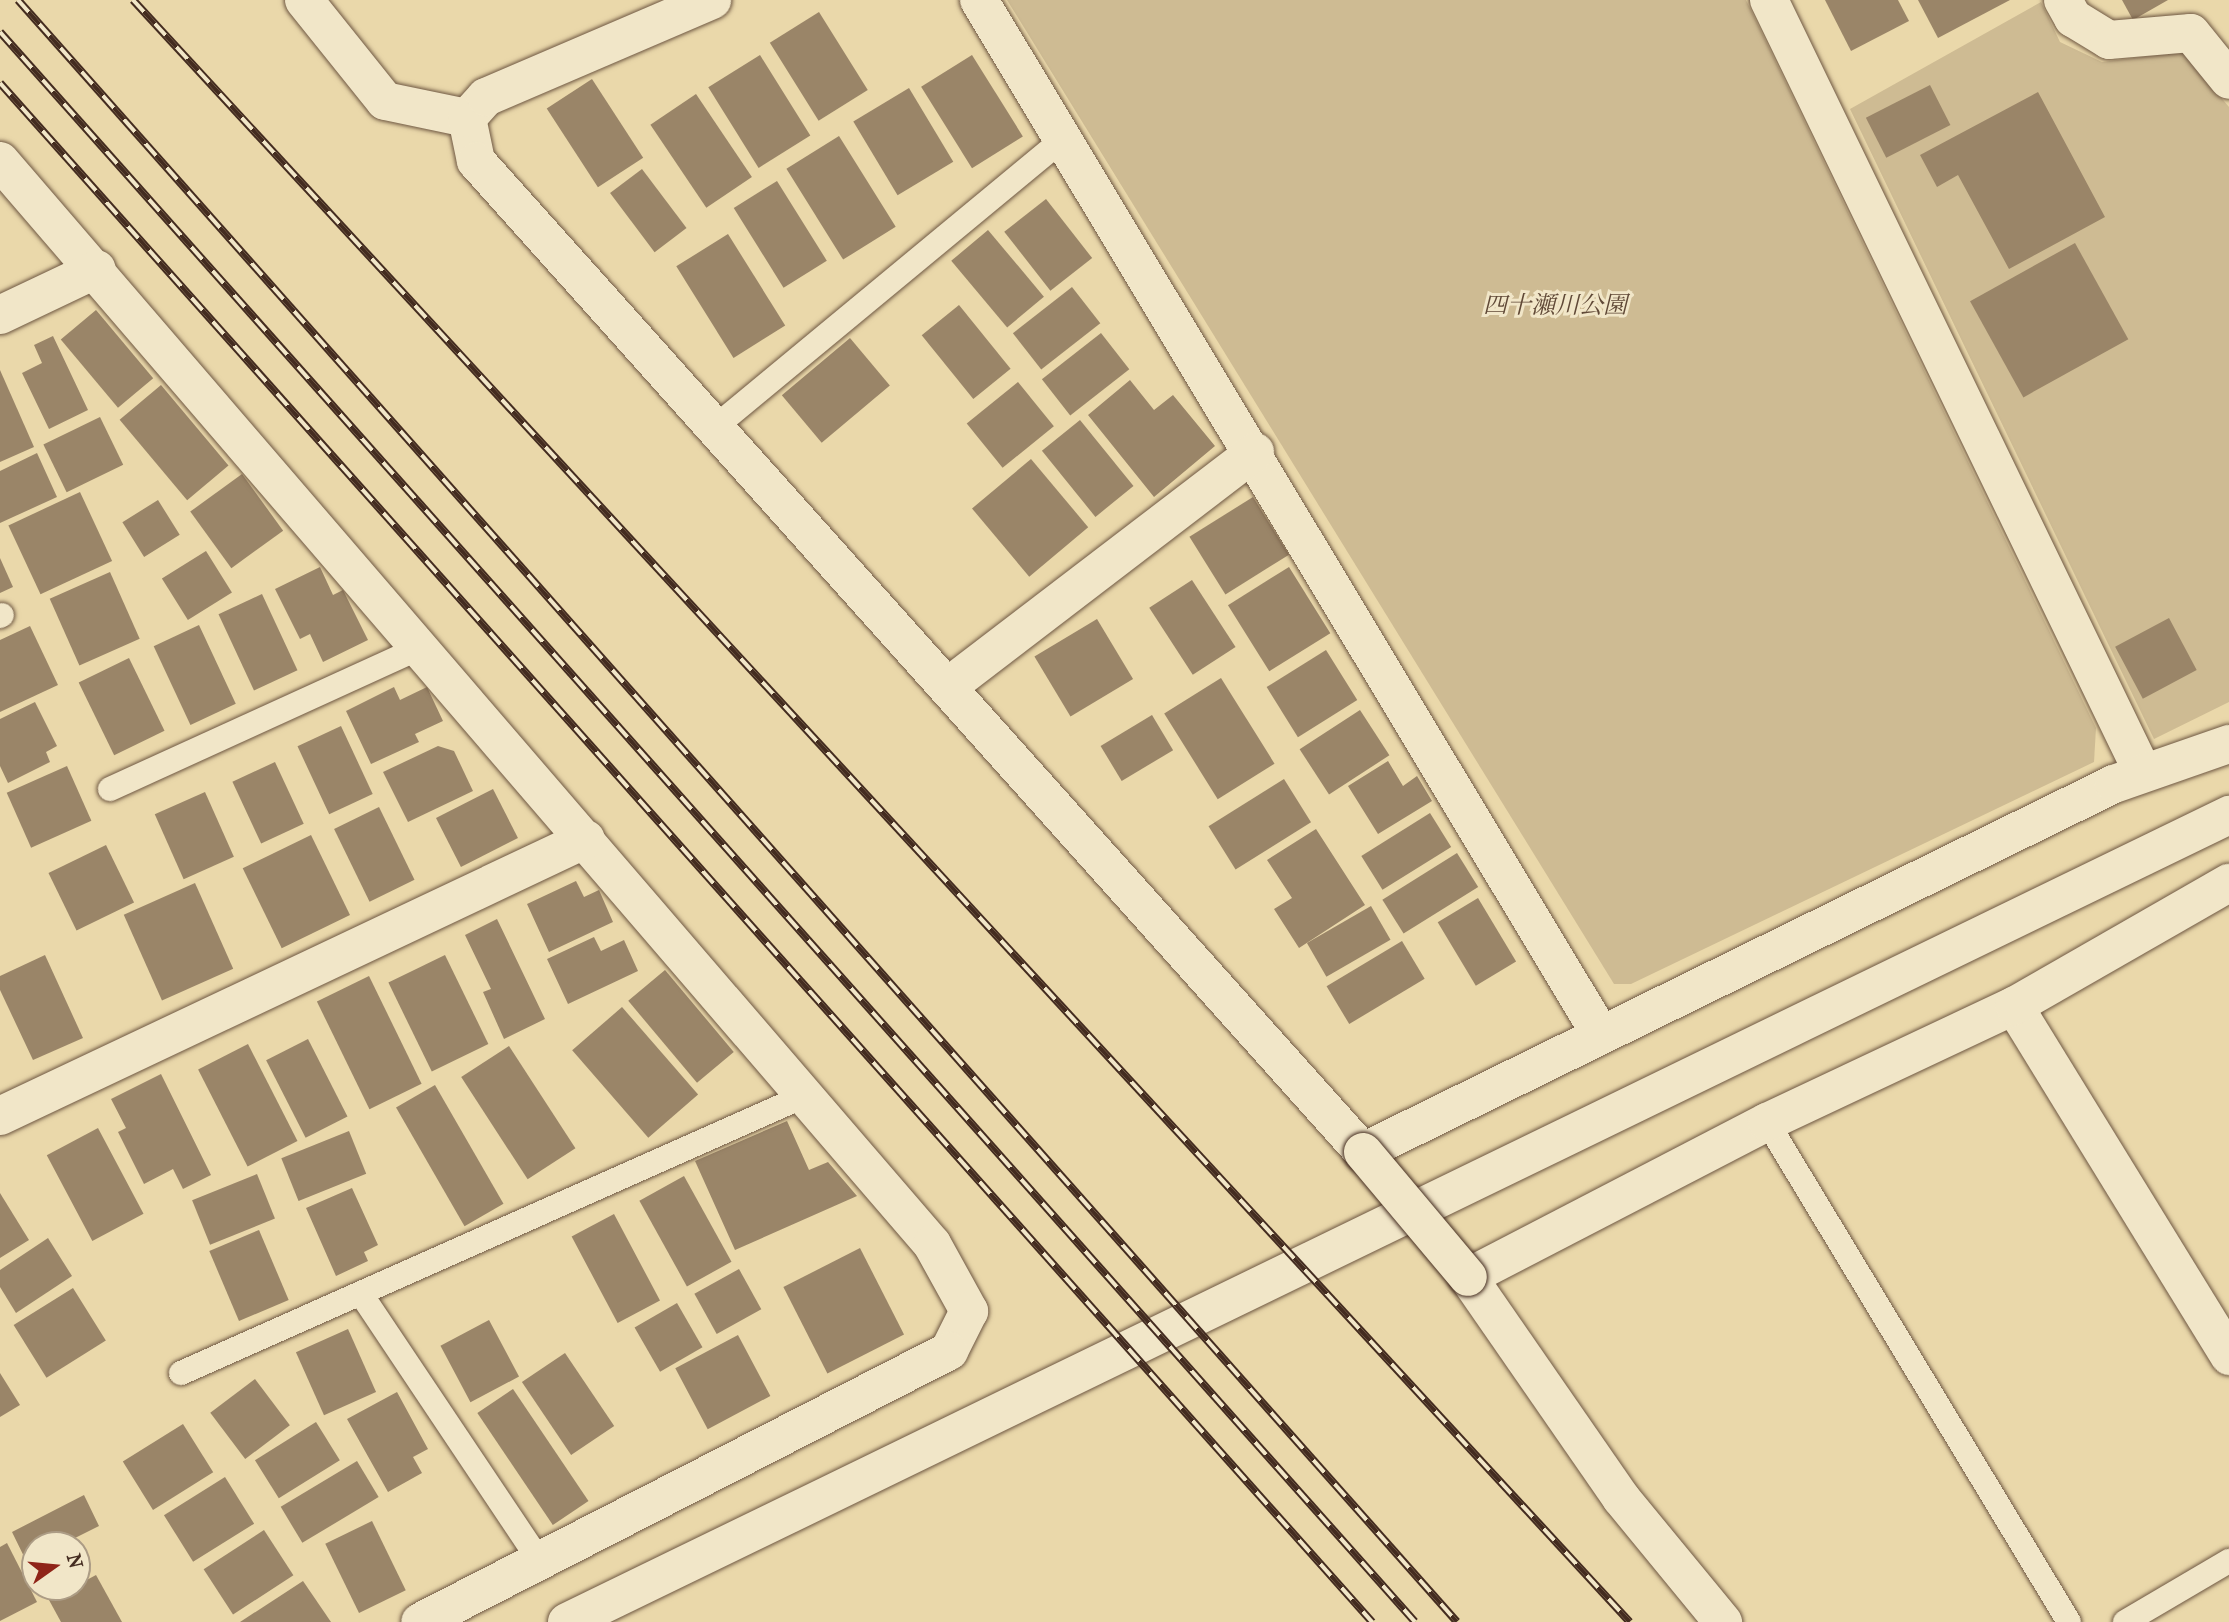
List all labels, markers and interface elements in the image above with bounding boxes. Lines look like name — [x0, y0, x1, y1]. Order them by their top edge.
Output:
park label: 四十瀬川公園 — [1483, 292, 1627, 320]
north arrow — [21, 1531, 91, 1601]
text: N — [62, 1551, 87, 1571]

